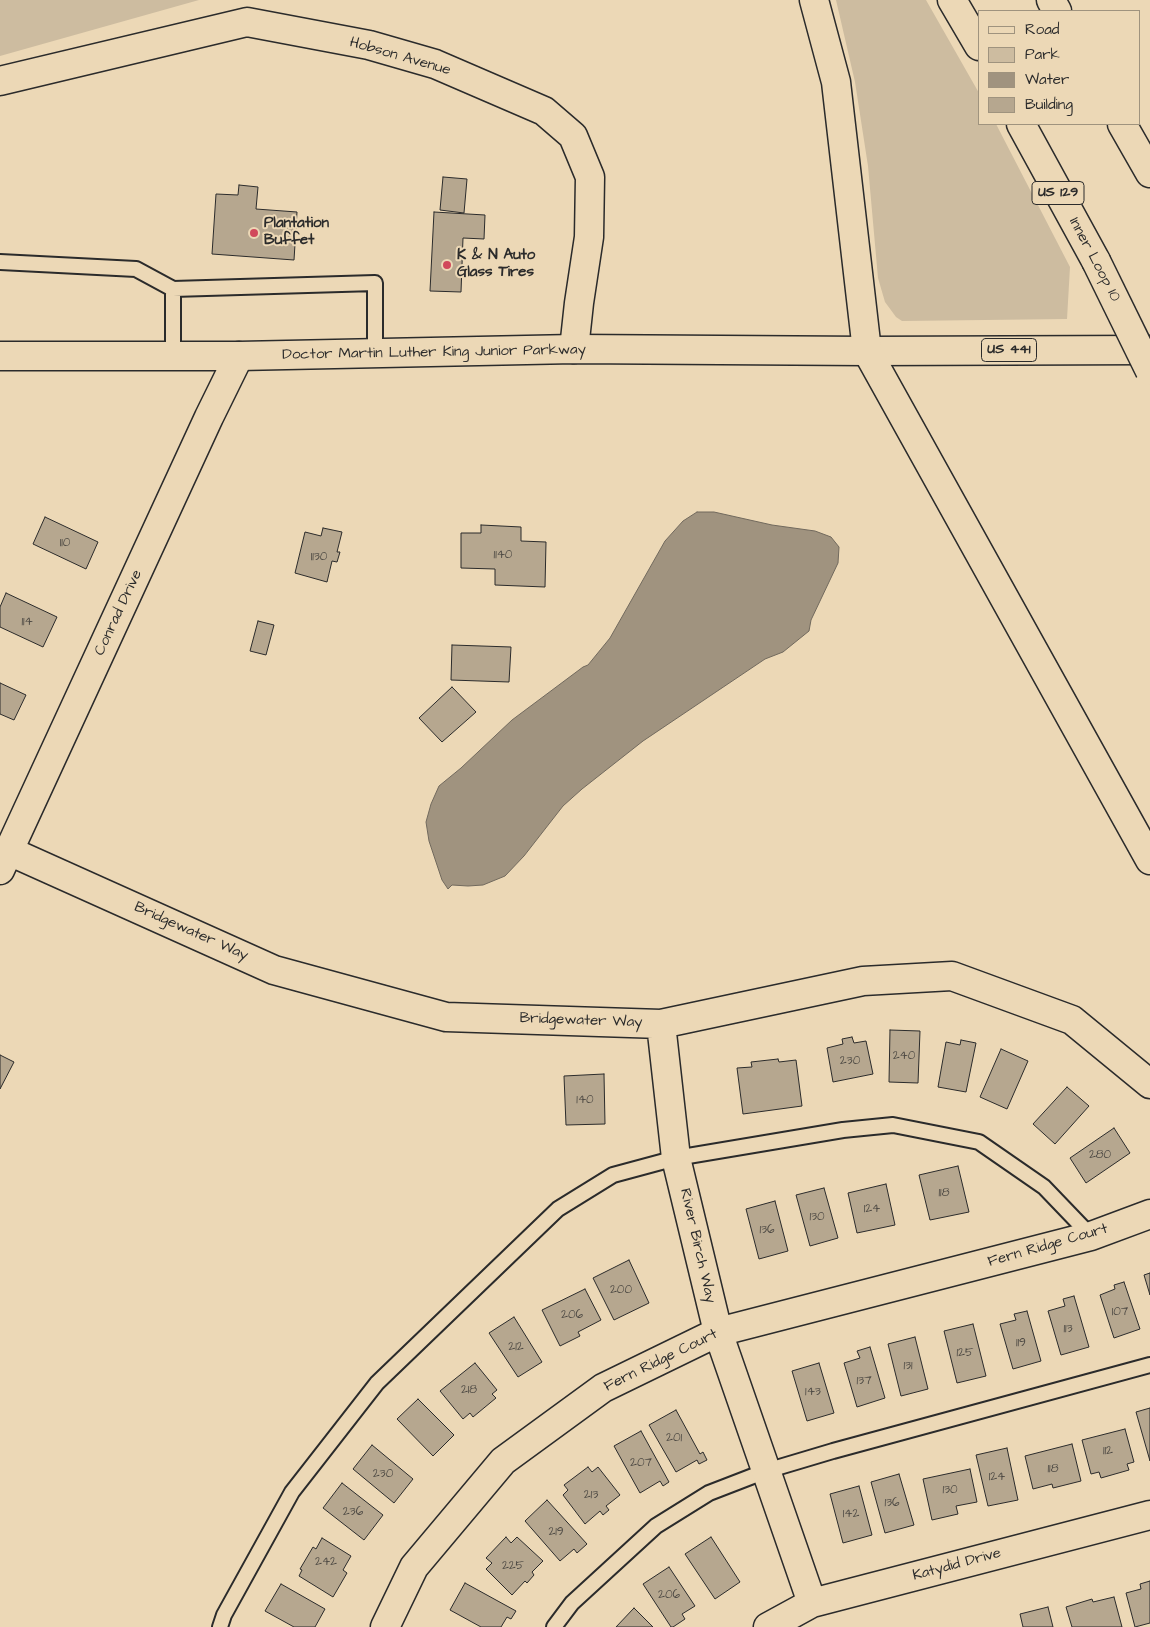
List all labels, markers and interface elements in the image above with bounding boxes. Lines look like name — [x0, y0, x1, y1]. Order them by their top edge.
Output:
legend — [978, 10, 1140, 125]
text: Road — [1025, 19, 1059, 40]
street label: Hobson Avenue — [347, 34, 453, 80]
text: Park — [1025, 44, 1060, 65]
text: Water — [1025, 69, 1069, 90]
text: Building — [1025, 94, 1073, 115]
road number: US 129 — [1032, 182, 1084, 204]
place label: Plantation Buffet — [264, 215, 329, 250]
street label: Inner Loop 10 — [1064, 215, 1124, 305]
marker: Plantation Buffet — [248, 227, 260, 239]
place label: K & N Auto Glass Tires — [457, 247, 535, 282]
marker: K & N Auto Glass Tires — [441, 259, 453, 271]
road number: US 441 — [982, 338, 1036, 362]
street label: Doctor Martin Luther King Junior Parkway — [282, 341, 586, 365]
house number: 110 — [60, 536, 70, 550]
house number: 1140 — [494, 548, 512, 562]
house number: 1130 — [311, 550, 327, 564]
street label: Conrad Drive — [91, 567, 147, 659]
house number: 114 — [21, 615, 33, 629]
street label: Bridgewater Way — [131, 899, 251, 965]
street label: Bridgewater Way — [519, 1010, 643, 1032]
house number: 240 — [893, 1049, 915, 1063]
house number: 230 — [840, 1054, 860, 1068]
house number: 140 — [576, 1093, 594, 1107]
house number: 280 — [1089, 1148, 1111, 1162]
house number: 118 — [939, 1186, 949, 1200]
street label: River Birch Way — [675, 1187, 719, 1305]
house number: 124 — [864, 1202, 880, 1216]
house number: 130 — [809, 1210, 825, 1224]
street label: Fern Ridge Court — [986, 1220, 1110, 1272]
house number: 136 — [759, 1223, 775, 1237]
house number: 200 — [610, 1283, 632, 1297]
house number: 107 — [1112, 1305, 1128, 1319]
house number: 206 — [561, 1308, 583, 1322]
house number: 113 — [1063, 1322, 1073, 1336]
street label: Fern Ridge Court — [601, 1326, 721, 1396]
house number: 119 — [1016, 1336, 1026, 1350]
house number: 212 — [508, 1340, 524, 1354]
house number: 125 — [957, 1346, 973, 1360]
house number: 131 — [903, 1359, 913, 1373]
house number: 137 — [856, 1374, 872, 1388]
house number: 218 — [461, 1383, 477, 1397]
house number: 143 — [805, 1385, 821, 1399]
house number: 201 — [666, 1431, 682, 1445]
house number: 112 — [1103, 1444, 1113, 1458]
house number: 207 — [630, 1456, 652, 1470]
house number: 118 — [1048, 1462, 1058, 1476]
house number: 230 — [373, 1467, 393, 1481]
house number: 124 — [989, 1470, 1005, 1484]
house number: 130 — [942, 1483, 958, 1497]
house number: 213 — [584, 1488, 598, 1502]
house number: 136 — [884, 1496, 900, 1510]
house number: 236 — [343, 1505, 363, 1519]
house number: 142 — [843, 1507, 859, 1521]
house number: 219 — [548, 1525, 564, 1539]
street label: Katydid Drive — [911, 1545, 1003, 1585]
house number: 242 — [315, 1555, 337, 1569]
house number: 225 — [502, 1559, 524, 1573]
house number: 206 — [658, 1588, 680, 1602]

